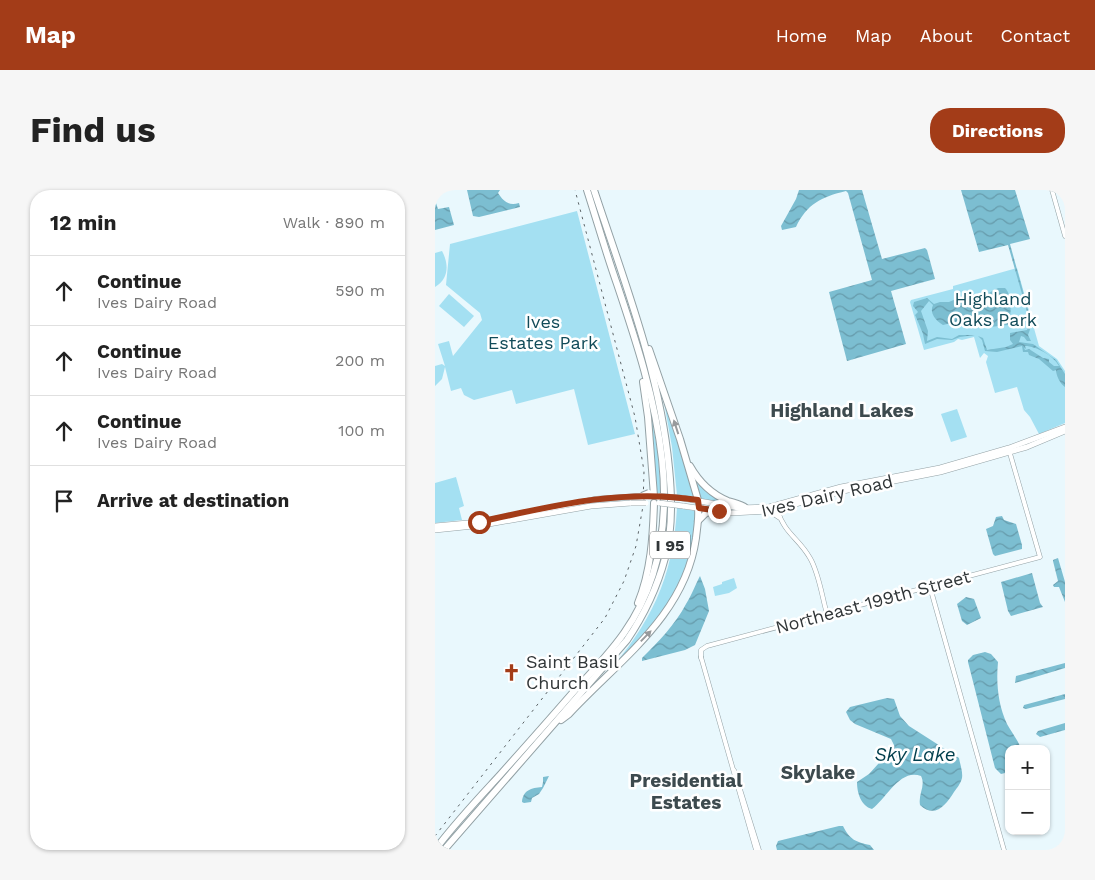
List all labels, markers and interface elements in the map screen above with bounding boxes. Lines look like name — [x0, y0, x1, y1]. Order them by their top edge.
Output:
text: Map — [25, 21, 76, 49]
text: Home — [776, 25, 827, 46]
text: Map — [855, 25, 892, 46]
text: About — [920, 25, 972, 46]
text: Contact — [1000, 25, 1070, 46]
button: Directions — [930, 108, 1065, 153]
text: Find us — [30, 109, 156, 151]
text: 12 min — [50, 210, 116, 235]
text: Walk · 890 m — [283, 213, 385, 232]
text: Continue — [97, 270, 181, 293]
icon: ahead — [50, 277, 78, 305]
text: 590 m — [335, 281, 385, 300]
park label: Highland Oaks Park — [949, 288, 1037, 330]
text: Ives Dairy Road — [97, 293, 217, 312]
park label: Ives Estates Park — [488, 311, 598, 353]
text: Continue — [97, 340, 181, 363]
icon: ahead — [50, 347, 78, 375]
text: 200 m — [335, 351, 385, 370]
text: Ives Dairy Road — [97, 363, 217, 382]
district label: Highland Lakes — [770, 399, 914, 422]
text: Continue — [97, 410, 181, 433]
icon: ahead — [50, 417, 78, 445]
one-way arrow — [671, 419, 679, 434]
text: 100 m — [338, 421, 385, 440]
text: Ives Dairy Road — [97, 433, 217, 452]
street label: Ives Dairy Road — [759, 470, 895, 521]
icon: arrive — [50, 487, 78, 515]
text: Arrive at destination — [97, 489, 289, 512]
route end — [708, 500, 731, 523]
route start — [468, 511, 491, 534]
road number: I 95 — [650, 532, 690, 558]
street label: Northeast 199th Street — [773, 565, 973, 638]
one-way arrow — [640, 630, 652, 642]
place label: Saint Basil Church — [526, 651, 619, 693]
church icon: Saint Basil Church — [502, 662, 522, 682]
water label: Sky Lake — [874, 743, 956, 766]
map controls — [1005, 745, 1050, 835]
button: + — [1005, 745, 1050, 790]
district label: Skylake — [781, 761, 855, 784]
district label: Presidential Estates — [629, 769, 743, 814]
button: − — [1005, 790, 1050, 835]

